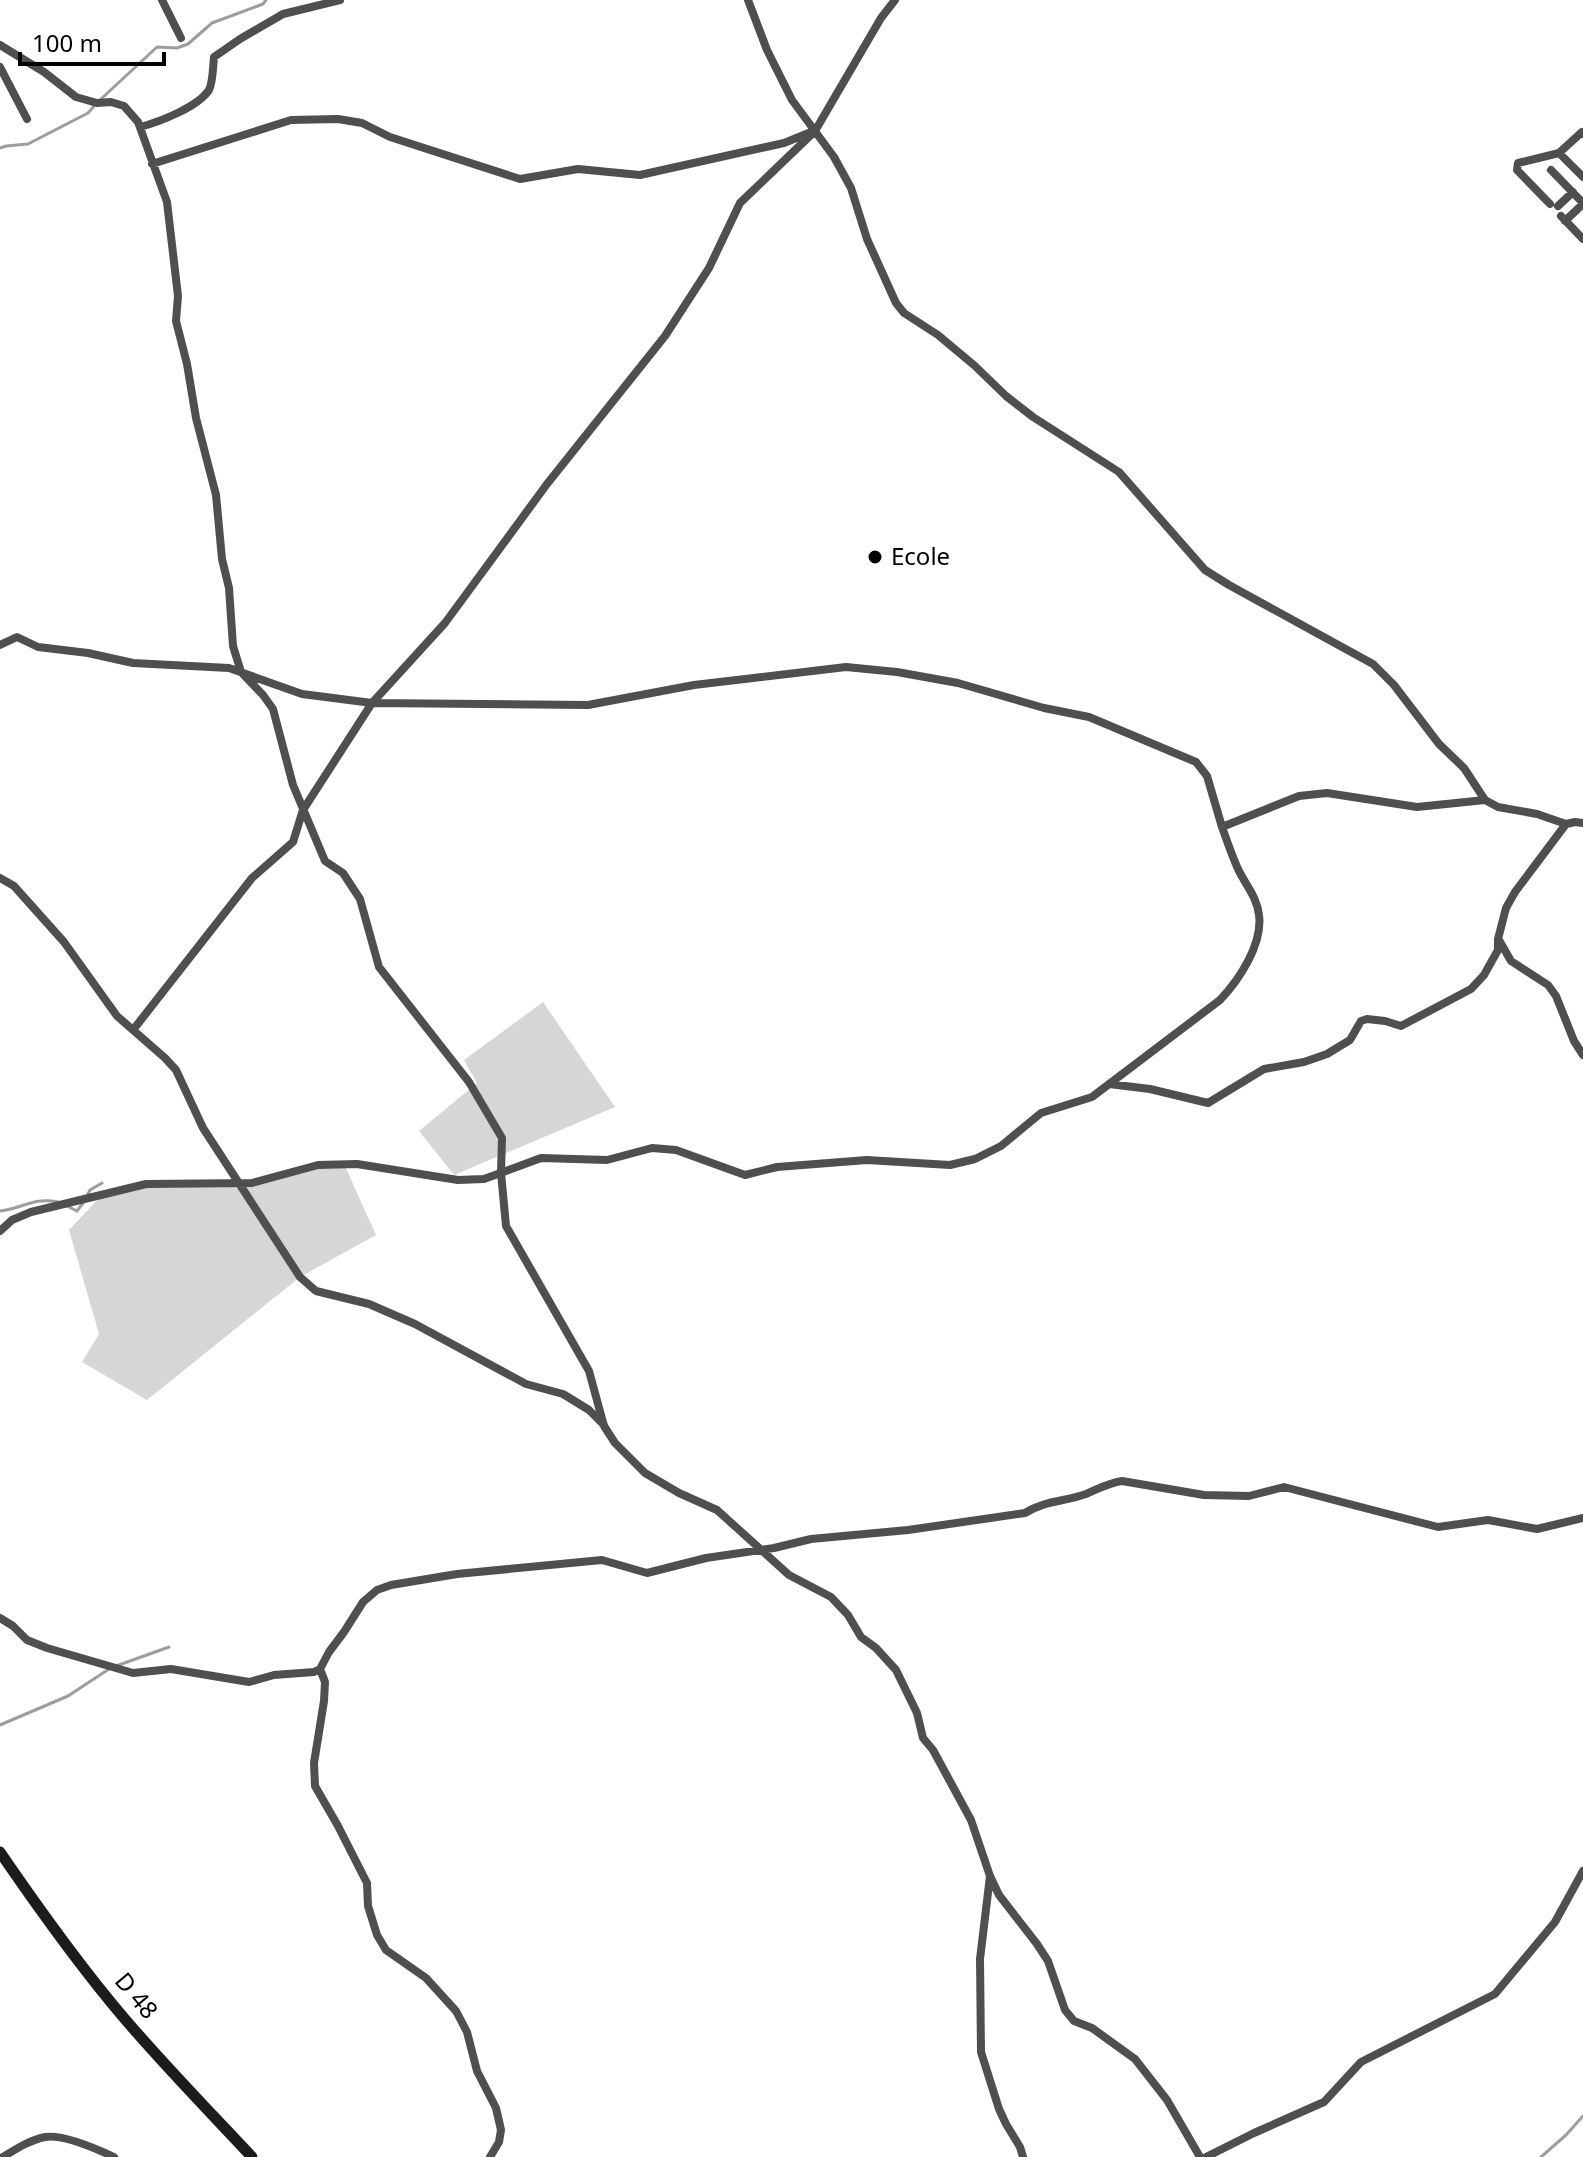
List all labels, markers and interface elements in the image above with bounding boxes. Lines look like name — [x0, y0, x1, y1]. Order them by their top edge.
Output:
scale bar — [20, 16, 164, 66]
text: 100 m — [32, 26, 102, 59]
place label: Ecole — [891, 539, 950, 572]
marker: Ecole — [866, 548, 884, 566]
street label: D 48 — [108, 1965, 166, 2025]

